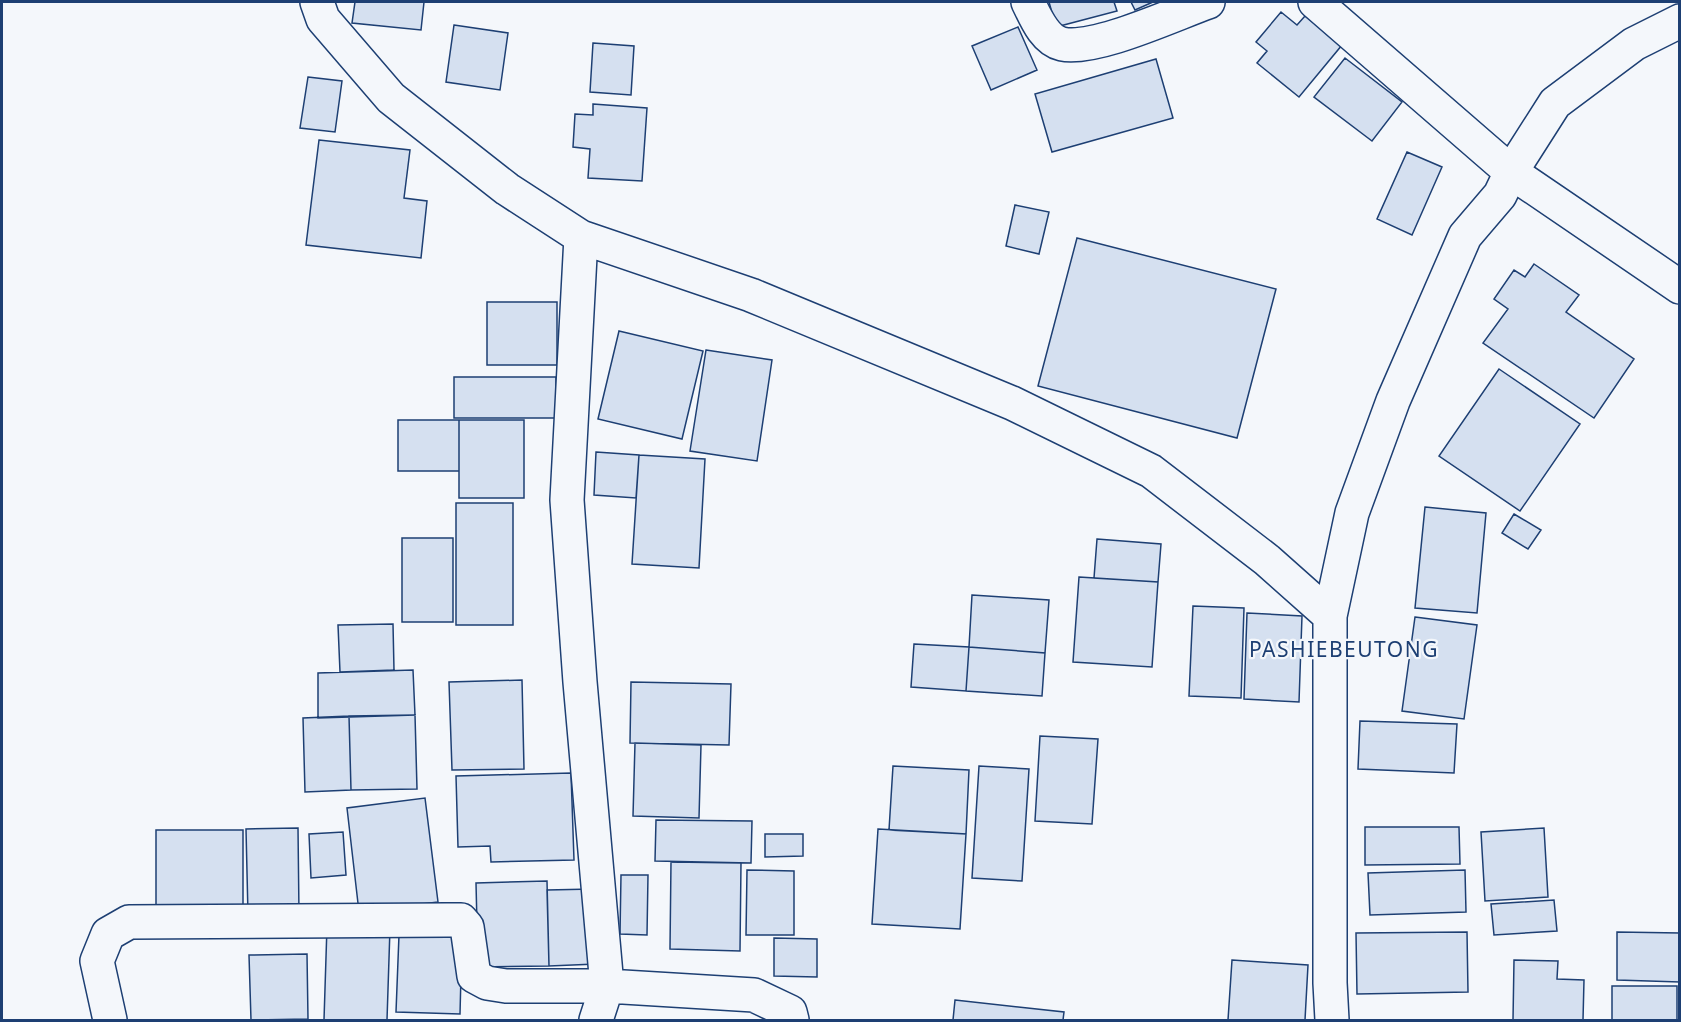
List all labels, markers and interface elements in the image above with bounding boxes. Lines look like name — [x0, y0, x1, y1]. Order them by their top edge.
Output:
district label: PASHIEBEUTONG — [1249, 635, 1439, 663]

